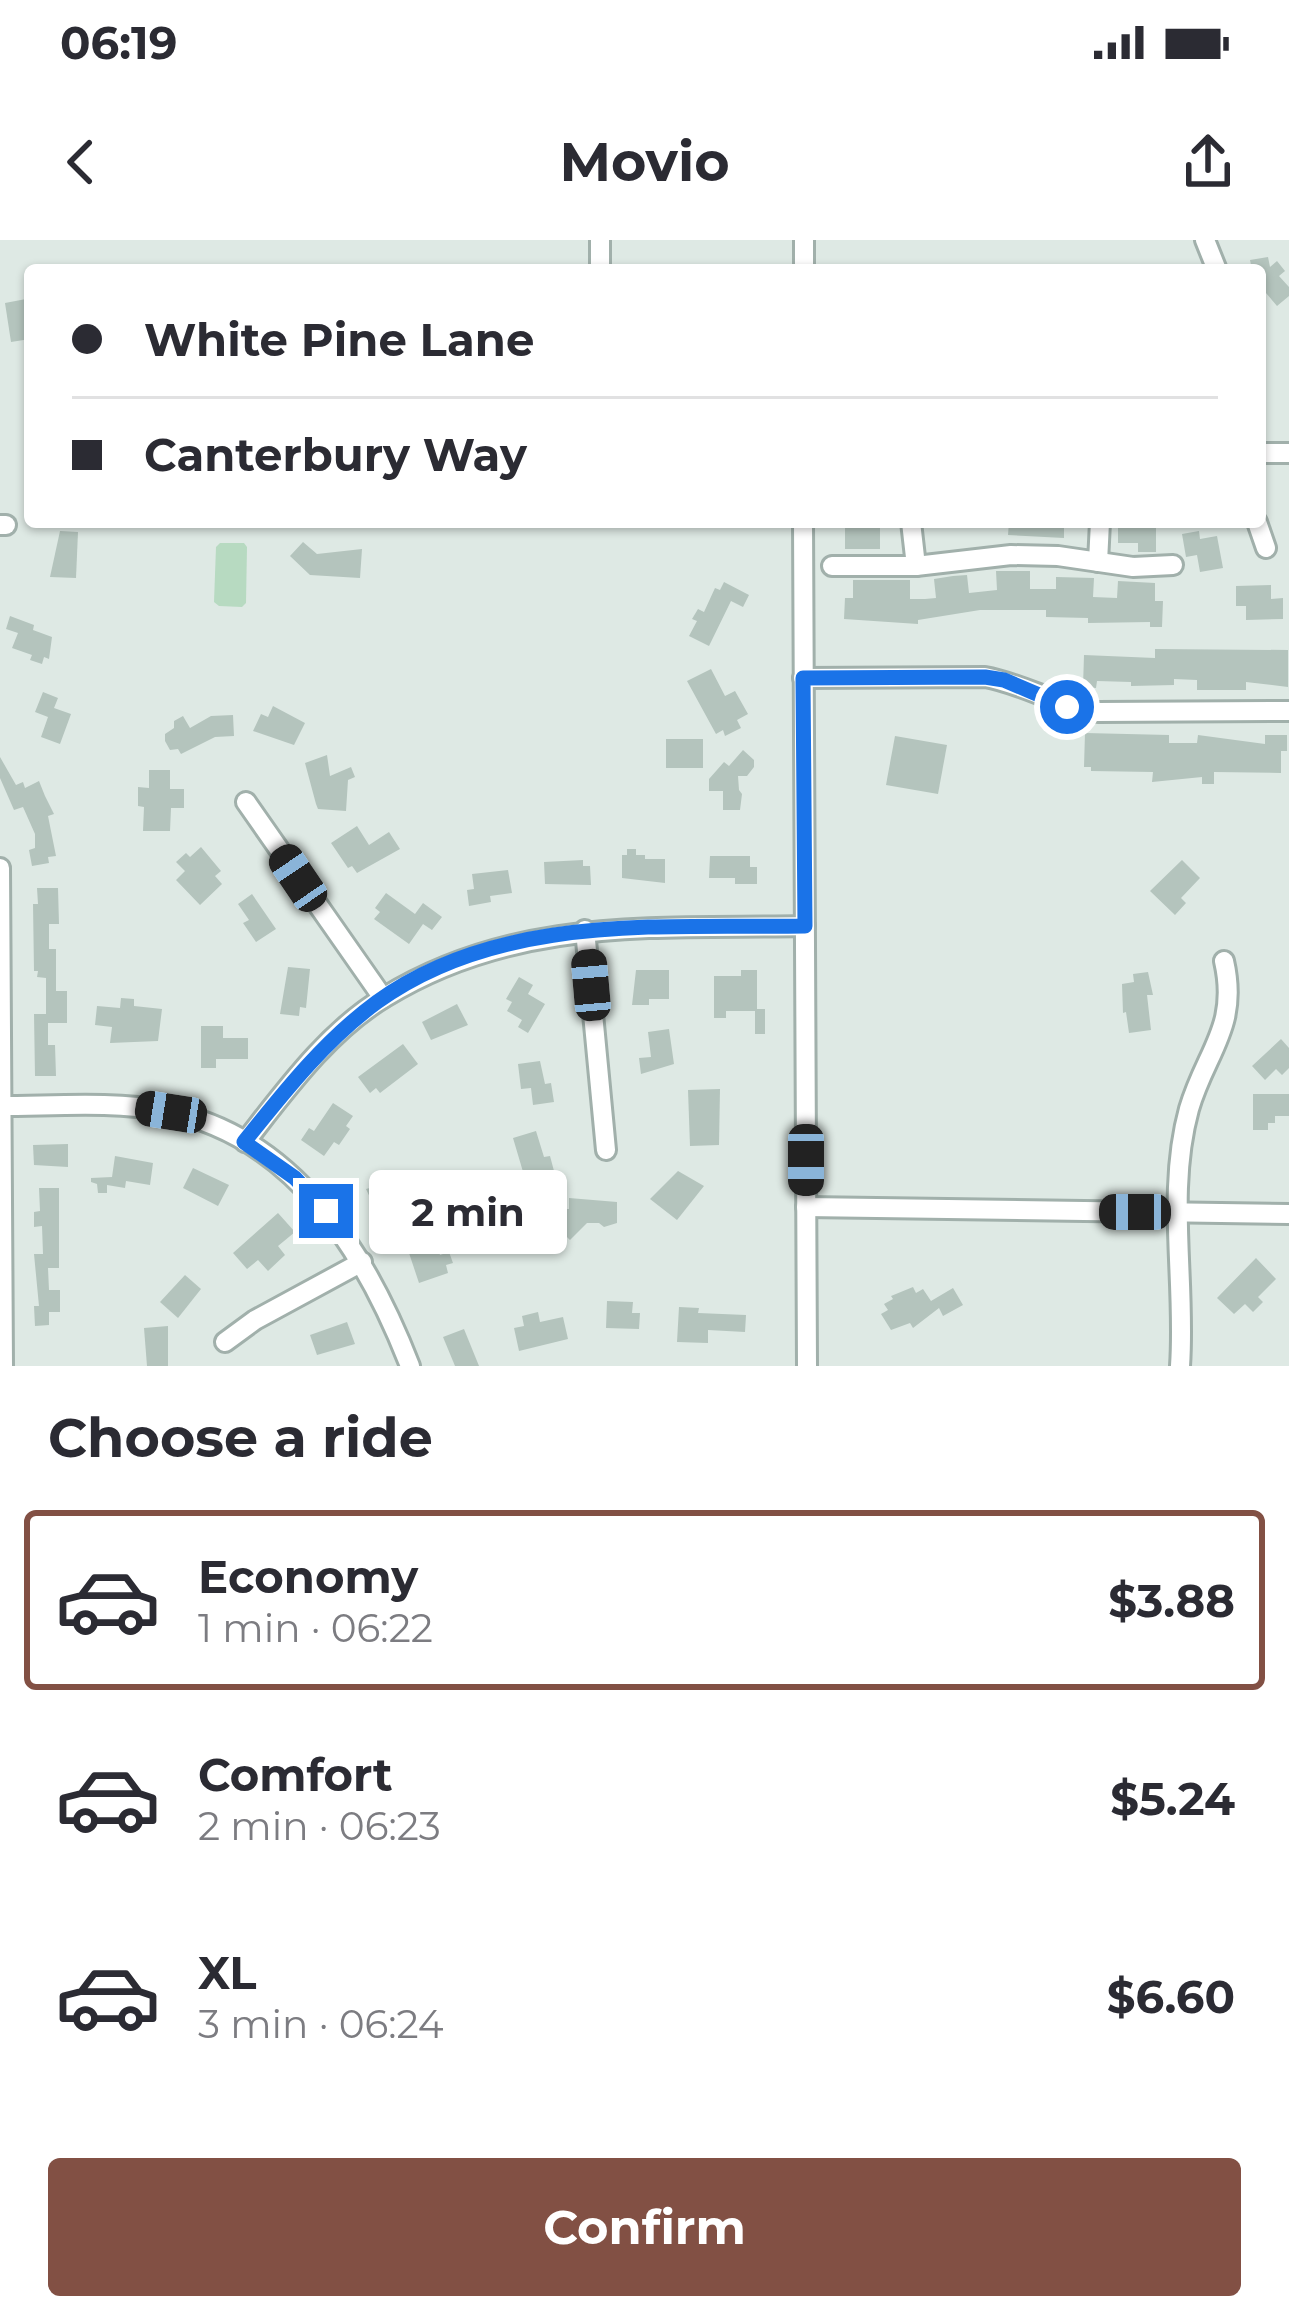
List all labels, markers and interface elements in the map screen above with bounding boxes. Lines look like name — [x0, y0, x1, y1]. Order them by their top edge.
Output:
text: 06:19 — [60, 15, 177, 70]
icon: back — [48, 129, 114, 195]
text: Movio — [559, 129, 730, 195]
icon: share — [1175, 129, 1241, 195]
text: White Pine Lane — [144, 312, 534, 367]
text: Canterbury Way — [144, 427, 527, 482]
route start — [1040, 680, 1094, 734]
car — [263, 838, 333, 918]
car — [570, 948, 612, 1022]
car — [133, 1089, 209, 1135]
car — [788, 1124, 824, 1196]
callout: 2 min — [368, 1169, 566, 1253]
route end — [299, 1184, 353, 1238]
text: 2 min — [411, 1188, 525, 1236]
car — [1099, 1194, 1171, 1230]
text: Choose a ride — [48, 1405, 433, 1471]
icon: car — [54, 1546, 162, 1654]
text: Economy — [198, 1549, 418, 1604]
text: $3.88 — [1108, 1573, 1235, 1628]
text: 1 min · 06:22 — [198, 1604, 433, 1652]
icon: car — [54, 1744, 162, 1852]
text: Comfort — [198, 1747, 393, 1802]
text: $5.24 — [1110, 1771, 1235, 1826]
text: 2 min · 06:23 — [198, 1802, 441, 1850]
icon: car — [54, 1942, 162, 2050]
text: XL — [198, 1945, 256, 2000]
text: $6.60 — [1107, 1969, 1235, 2024]
text: 3 min · 06:24 — [198, 2000, 444, 2048]
button: Confirm — [48, 2158, 1241, 2296]

